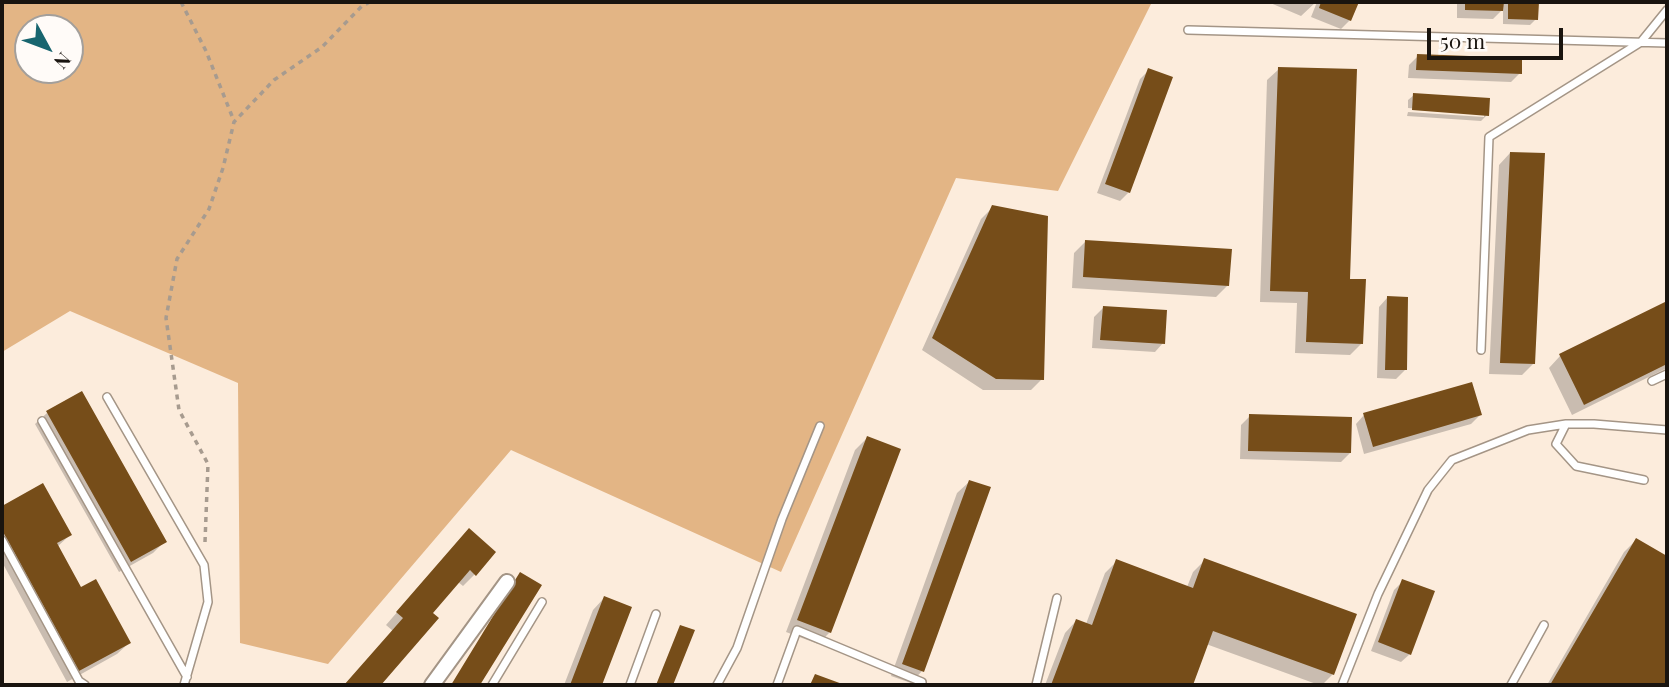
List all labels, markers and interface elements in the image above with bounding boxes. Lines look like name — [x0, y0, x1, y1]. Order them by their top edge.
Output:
north arrow — [14, 14, 84, 84]
scale bar — [1431, 14, 1568, 58]
text: 50 m — [1440, 26, 1485, 54]
text: N — [49, 48, 78, 75]

